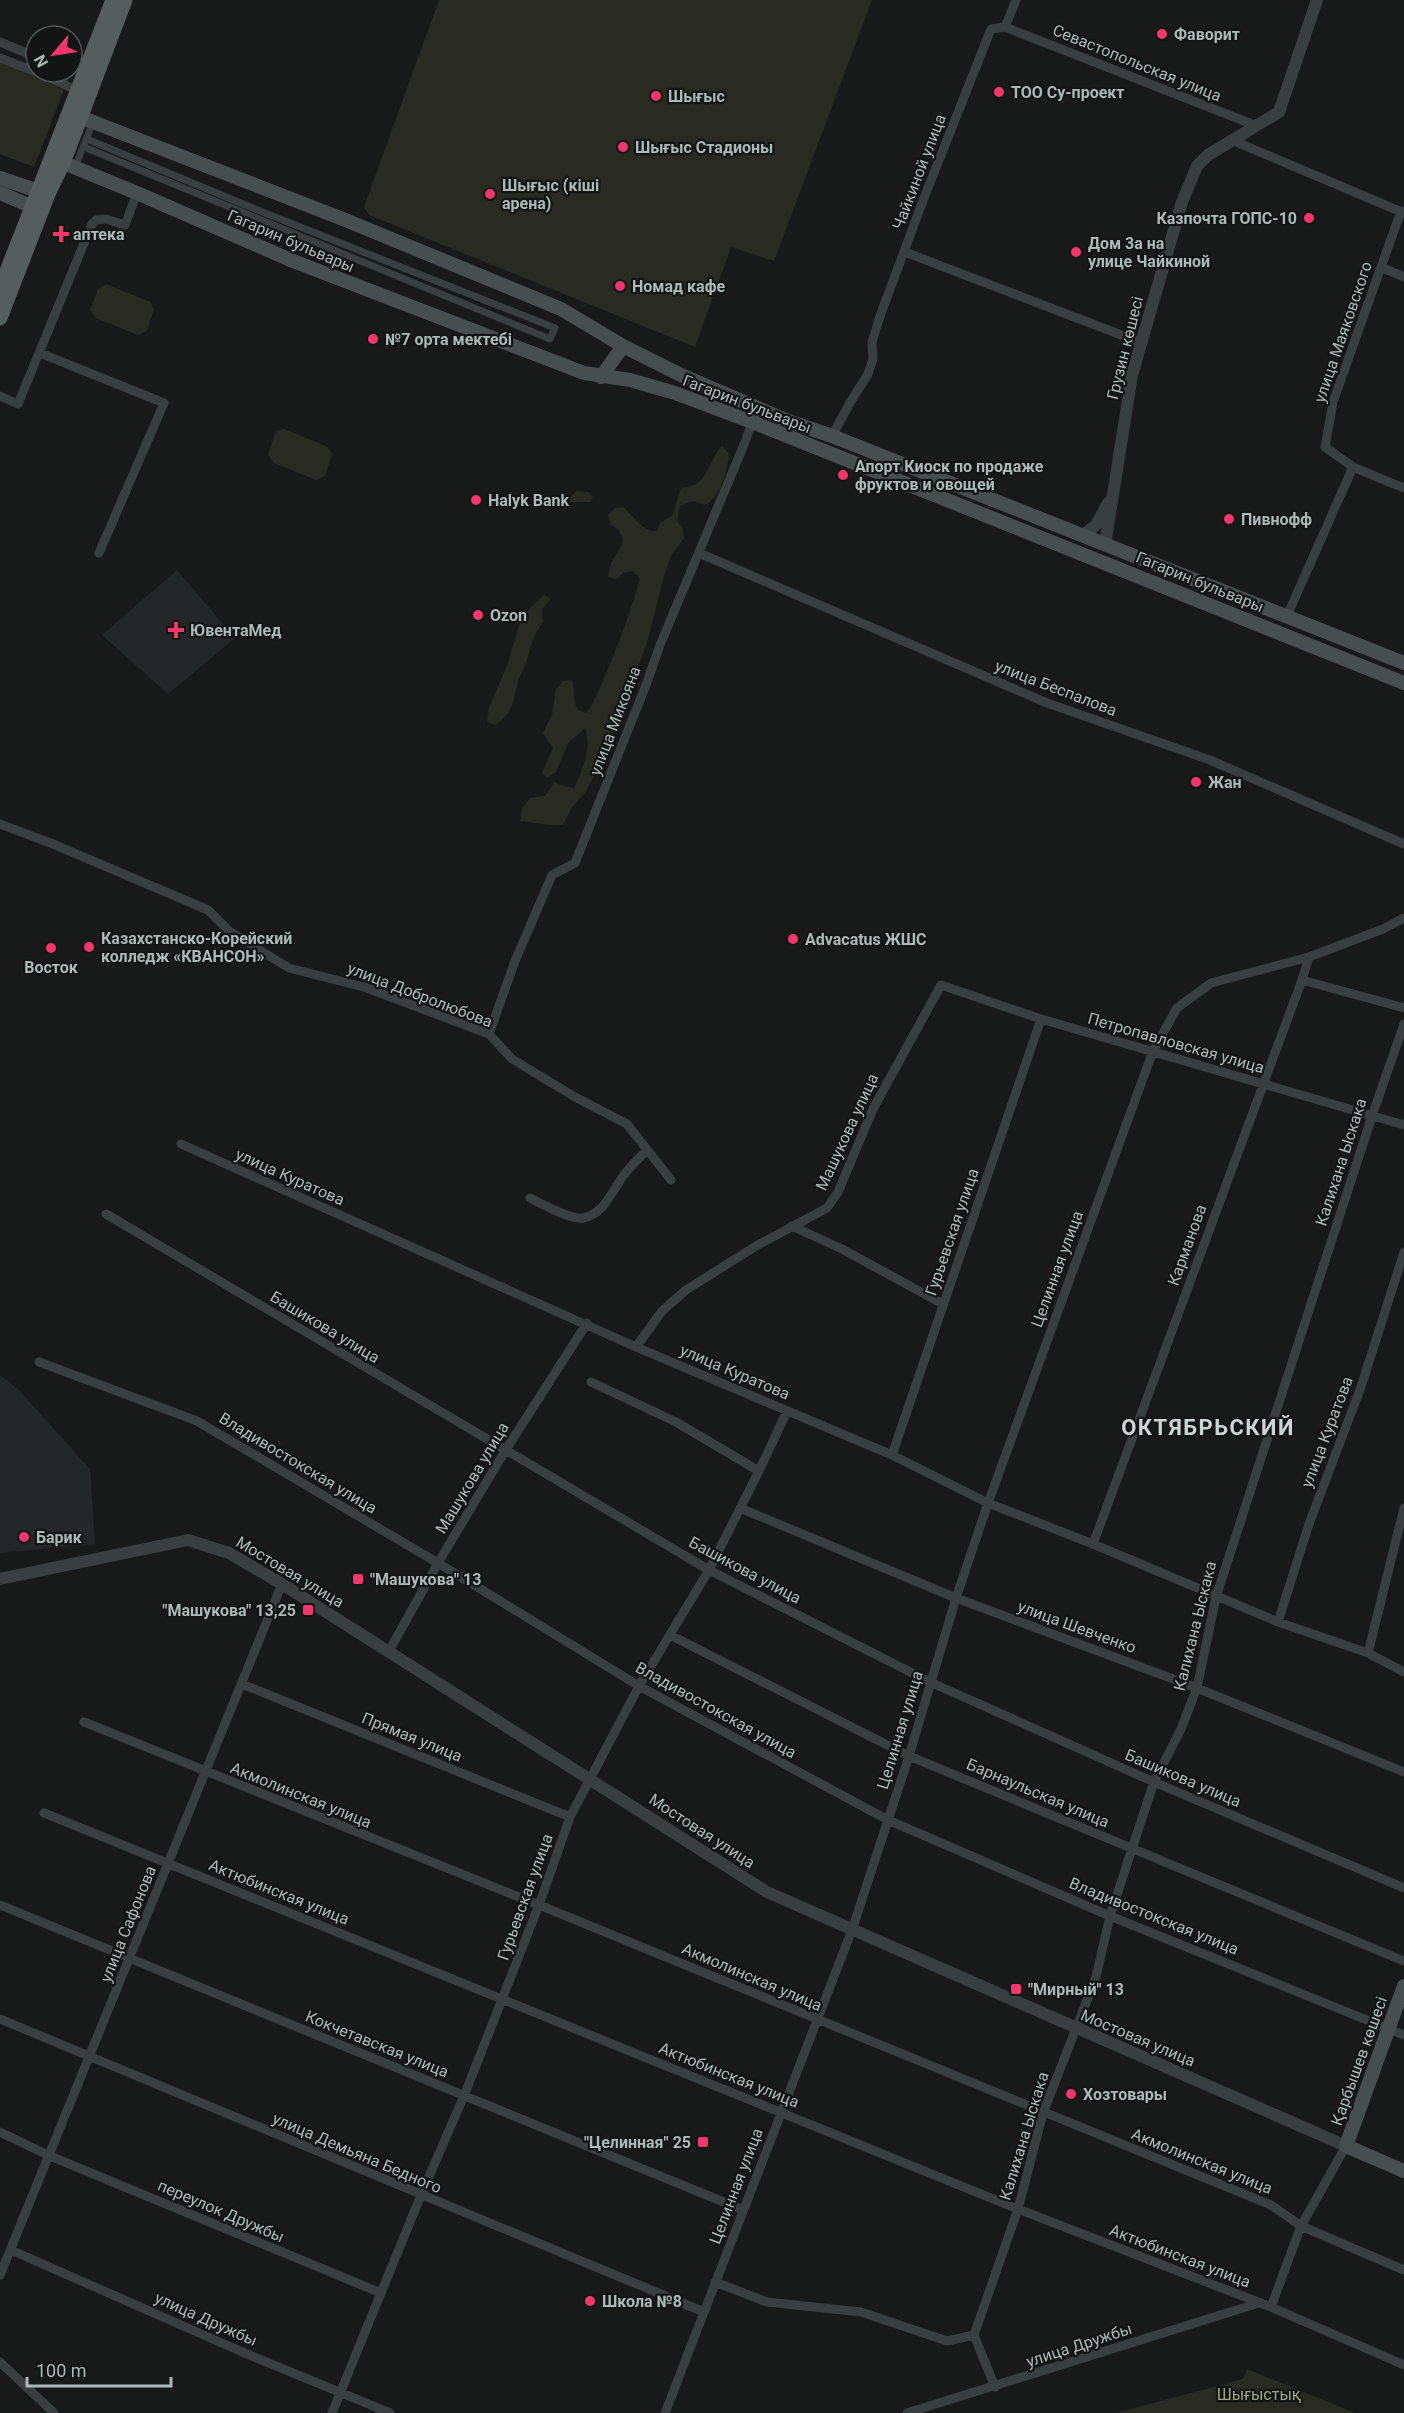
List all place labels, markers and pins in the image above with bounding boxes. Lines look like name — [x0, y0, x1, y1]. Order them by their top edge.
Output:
place label: Фаворит — [1174, 25, 1240, 44]
marker: Фаворит — [1155, 27, 1169, 41]
place label: ТОО Су-проект — [1011, 83, 1124, 102]
marker: ТОО Су-проект — [992, 85, 1006, 99]
place label: Шығыс — [668, 87, 725, 106]
marker: Шығыс — [649, 89, 663, 103]
place label: Шығыс Стадионы — [635, 138, 773, 157]
marker: Шығыс Стадионы — [616, 140, 630, 154]
place label: Шығыс (кіші арена) — [502, 176, 599, 213]
marker: Шығыс (кіші арена) — [483, 187, 497, 201]
place label: Казпочта ГОПС-10 — [1156, 209, 1297, 228]
marker: Казпочта ГОПС-10 — [1302, 211, 1316, 225]
place label: аптека — [73, 225, 125, 244]
marker: аптека — [54, 227, 68, 241]
place label: Дом 3а на улице Чайкиной — [1088, 234, 1210, 271]
marker: Дом 3а на улице Чайкиной — [1069, 245, 1083, 259]
place label: Номад кафе — [632, 277, 725, 296]
marker: Номад кафе — [613, 279, 627, 293]
place label: №7 орта мектебі — [385, 330, 512, 349]
marker: №7 орта мектебі — [366, 332, 380, 346]
place label: Апорт Киоск по продаже фруктов и овощей — [855, 457, 1044, 494]
marker: Апорт Киоск по продаже фруктов и овощей — [836, 468, 850, 482]
place label: Halyk Bank — [488, 491, 569, 510]
marker: Halyk Bank — [469, 493, 483, 507]
place label: Пивнофф — [1241, 510, 1312, 529]
marker: Пивнофф — [1222, 512, 1236, 526]
place label: Ozon — [490, 606, 527, 625]
marker: Ozon — [471, 608, 485, 622]
marker: ЮвентаМед — [167, 621, 185, 639]
place label: ЮвентаМед — [190, 621, 281, 640]
place label: Жан — [1208, 773, 1242, 792]
marker: Жан — [1189, 775, 1203, 789]
place label: Казахстанско-Корейский колледж «КВАНСОН» — [101, 929, 292, 966]
place label: Advacatus ЖШС — [805, 930, 927, 949]
marker: Advacatus ЖШС — [786, 932, 800, 946]
marker: Казахстанско-Корейский колледж «КВАНСОН» — [82, 940, 96, 954]
marker: Восток — [44, 941, 58, 955]
place label: Восток — [24, 958, 79, 977]
place label: Барик — [36, 1528, 83, 1547]
marker: Барик — [17, 1530, 31, 1544]
place label: "Машукова" 13 — [370, 1570, 481, 1589]
marker: "Машукова" 13 — [351, 1572, 365, 1586]
place label: "Машукова" 13,25 — [162, 1601, 296, 1620]
marker: "Машукова" 13,25 — [301, 1603, 315, 1617]
place label: "Мирный" 13 — [1028, 1980, 1124, 1999]
marker: "Мирный" 13 — [1009, 1982, 1023, 1996]
place label: Хозтовары — [1083, 2085, 1167, 2104]
marker: Хозтовары — [1064, 2087, 1078, 2101]
place label: "Целинная" 25 — [584, 2133, 691, 2152]
marker: "Целинная" 25 — [696, 2135, 710, 2149]
place label: Школа №8 — [602, 2292, 682, 2311]
marker: Школа №8 — [583, 2294, 597, 2308]

